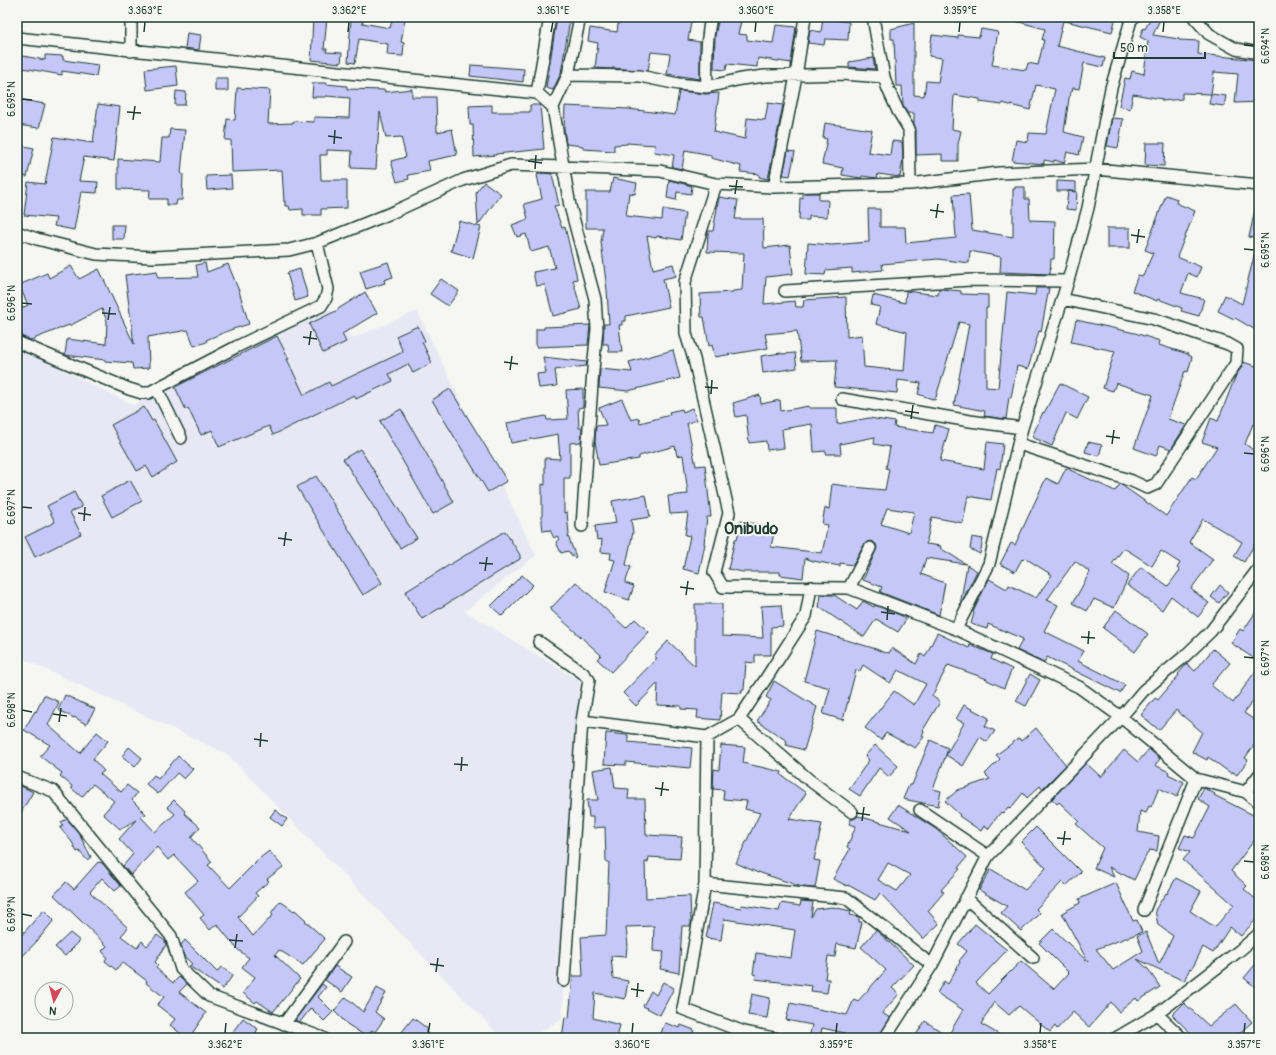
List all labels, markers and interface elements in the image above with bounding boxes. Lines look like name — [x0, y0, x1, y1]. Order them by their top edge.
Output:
text: 3.363°E — [128, 5, 162, 17]
text: 3.362°E — [332, 5, 366, 17]
text: 3.361°E — [537, 5, 569, 17]
text: 3.360°E — [738, 5, 774, 17]
text: 3.359°E — [943, 5, 977, 17]
text: 3.358°E — [1147, 5, 1181, 17]
text: 6.694°N — [1260, 28, 1272, 64]
scale bar — [1114, 34, 1205, 60]
text: 50 m — [1120, 41, 1148, 56]
text: 6.695°N — [6, 81, 18, 117]
text: 6.695°N — [1260, 232, 1272, 268]
text: 6.696°N — [6, 285, 18, 321]
text: 6.696°N — [1260, 436, 1272, 472]
text: 6.697°N — [6, 489, 18, 525]
district label: Onibudo — [724, 519, 778, 539]
text: 6.697°N — [1260, 640, 1272, 676]
text: 6.698°N — [6, 692, 18, 728]
text: 6.698°N — [1260, 844, 1272, 880]
text: 6.699°N — [6, 896, 18, 932]
north arrow — [34, 981, 74, 1021]
text: N — [48, 1003, 57, 1017]
text: 3.362°E — [208, 1039, 242, 1051]
text: 3.361°E — [412, 1039, 444, 1051]
text: 3.360°E — [614, 1039, 650, 1051]
text: 3.359°E — [819, 1039, 853, 1051]
text: 3.358°E — [1023, 1039, 1057, 1051]
text: 3.357°E — [1227, 1039, 1261, 1051]

